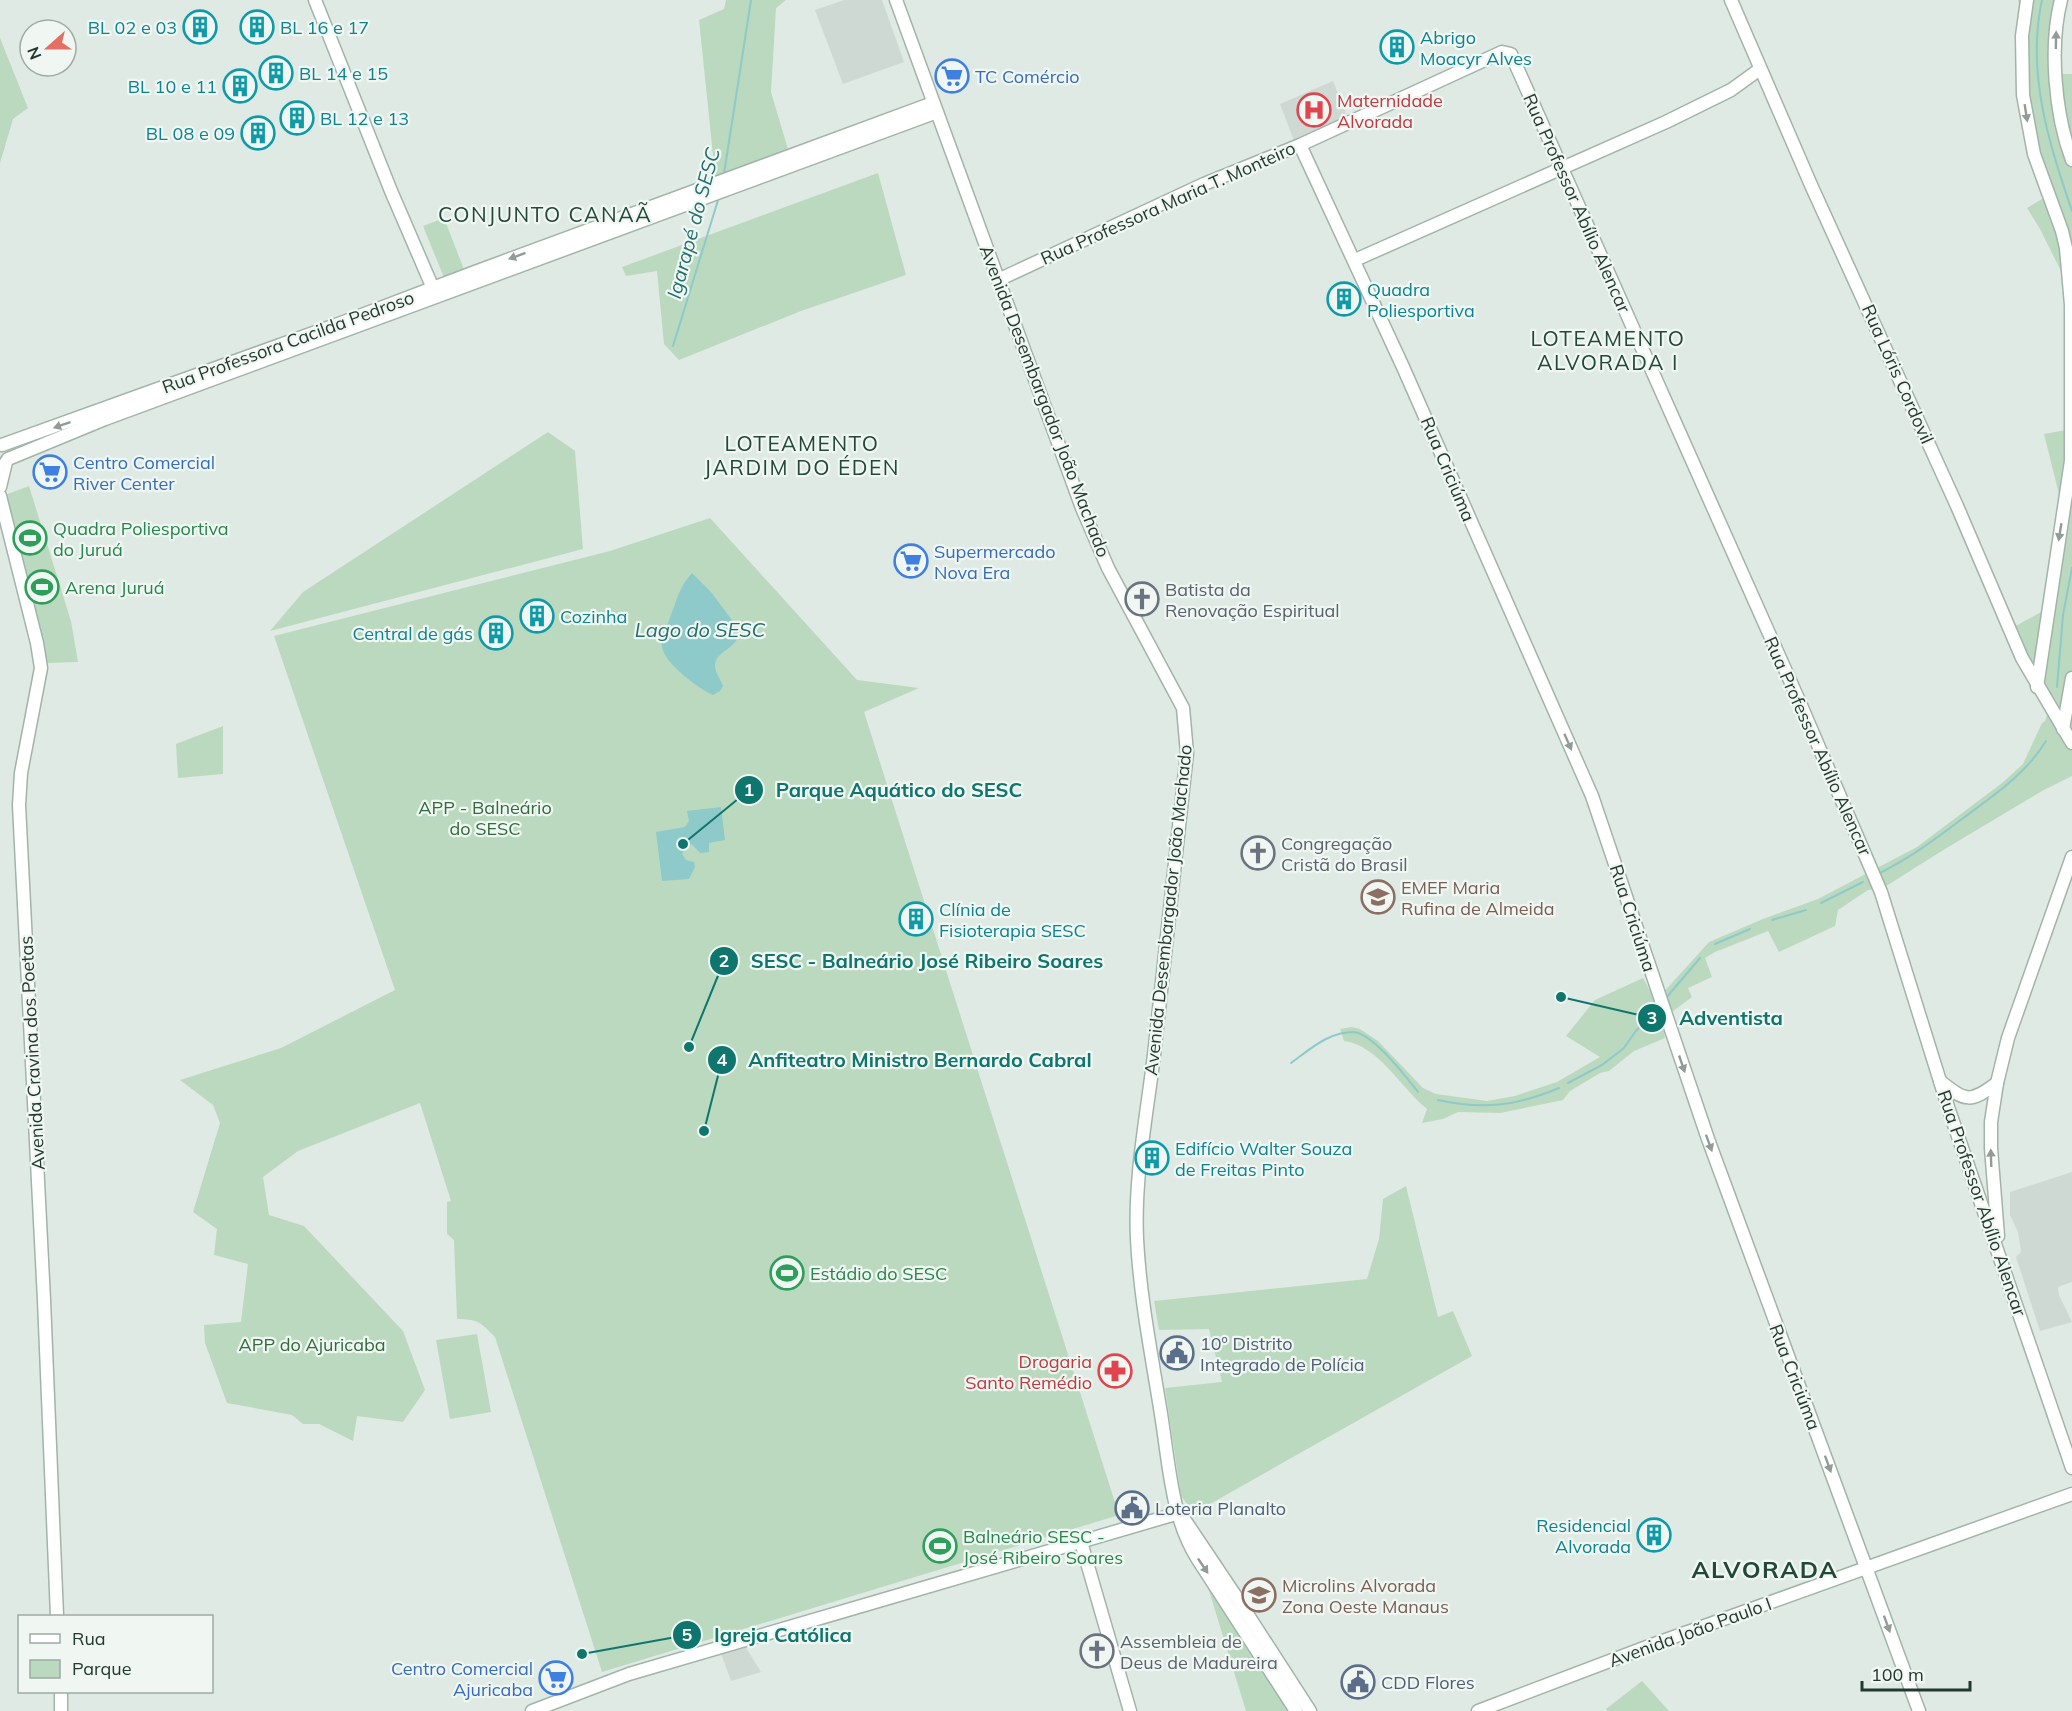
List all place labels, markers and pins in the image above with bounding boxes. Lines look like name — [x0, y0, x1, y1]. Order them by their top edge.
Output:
building icon: BL 02 e 03 — [182, 9, 218, 45]
building icon: BL 16 e 17 — [239, 9, 275, 45]
place label: BL 02 e 03 — [88, 16, 177, 39]
place label: BL 16 e 17 — [280, 16, 369, 39]
place label: Abrigo Moacyr Alves — [1420, 26, 1532, 70]
building icon: Abrigo Moacyr Alves — [1379, 29, 1415, 65]
building icon: BL 14 e 15 — [258, 55, 294, 91]
supermarket icon: TC Comércio — [934, 58, 970, 94]
place label: BL 14 e 15 — [299, 62, 388, 85]
place label: TC Comércio — [975, 65, 1080, 88]
building icon: BL 10 e 11 — [222, 68, 258, 104]
place label: BL 10 e 11 — [128, 75, 217, 98]
place label: Maternidade Alvorada — [1337, 89, 1443, 133]
hospital icon: Maternidade Alvorada — [1296, 92, 1332, 128]
building icon: BL 12 e 13 — [279, 100, 315, 136]
place label: BL 12 e 13 — [320, 107, 409, 130]
building icon: BL 08 e 09 — [240, 115, 276, 151]
place label: BL 08 e 09 — [146, 122, 235, 145]
place label: Quadra Poliesportiva — [1367, 278, 1475, 322]
building icon: Quadra Poliesportiva — [1326, 281, 1362, 317]
place label: Centro Comercial River Center — [73, 451, 215, 495]
supermarket icon: Centro Comercial River Center — [32, 454, 68, 490]
place label: Quadra Poliesportiva do Juruá — [53, 517, 229, 561]
sports icon: Quadra Poliesportiva do Juruá — [12, 520, 48, 556]
place label: Supermercado Nova Era — [934, 540, 1055, 584]
supermarket icon: Supermercado Nova Era — [893, 543, 929, 579]
sports icon: Arena Juruá — [24, 569, 60, 605]
place label: Arena Juruá — [65, 576, 165, 599]
place label: Batista da Renovação Espiritual — [1165, 578, 1340, 622]
church icon: Batista da Renovação Espiritual — [1124, 581, 1160, 617]
building icon: Cozinha — [519, 598, 555, 634]
place label: Cozinha — [560, 605, 627, 628]
building icon: Central de gás — [478, 615, 514, 651]
place label: Central de gás — [353, 622, 473, 645]
callout: Parque Aquático do SESC — [734, 771, 1034, 809]
place label: Congregação Cristã do Brasil — [1281, 832, 1408, 876]
church icon: Congregação Cristã do Brasil — [1240, 835, 1276, 871]
place label: EMEF Maria Rufina de Almeida — [1401, 876, 1555, 920]
school or university icon: EMEF Maria Rufina de Almeida — [1360, 879, 1396, 915]
place label: Clínia de Fisioterapia SESC — [939, 898, 1086, 942]
building icon: Clínia de Fisioterapia SESC — [898, 901, 934, 937]
callout: SESC - Balneário José Ribeiro Soares — [709, 942, 1115, 980]
callout: Adventista — [1637, 999, 1795, 1037]
callout: Anfiteatro Ministro Bernardo Cabral — [707, 1041, 1104, 1079]
place label: Edifício Walter Souza de Freitas Pinto — [1175, 1137, 1352, 1181]
building icon: Edifício Walter Souza de Freitas Pinto — [1134, 1140, 1170, 1176]
sports icon: Estádio do SESC — [769, 1255, 805, 1291]
place label: Estádio do SESC — [810, 1262, 947, 1285]
place label: 10º Distrito Integrado de Polícia — [1200, 1332, 1365, 1376]
public building icon: 10º Distrito Integrado de Polícia — [1159, 1335, 1195, 1371]
place label: Drogaria Santo Remédio — [965, 1350, 1092, 1394]
pharmacy icon: Drogaria Santo Remédio — [1097, 1353, 1133, 1389]
public building icon: Loteria Planalto — [1114, 1490, 1150, 1526]
place label: Loteria Planalto — [1155, 1497, 1286, 1520]
place label: Residencial Alvorada — [1536, 1514, 1631, 1558]
building icon: Residencial Alvorada — [1636, 1517, 1672, 1553]
place label: Balneário SESC - José Ribeiro Soares — [963, 1525, 1123, 1569]
sports icon: Balneário SESC - José Ribeiro Soares — [922, 1528, 958, 1564]
place label: Microlins Alvorada Zona Oeste Manaus — [1282, 1574, 1449, 1618]
school or university icon: Microlins Alvorada Zona Oeste Manaus — [1241, 1577, 1277, 1613]
callout: Igreja Católica — [672, 1616, 864, 1654]
place label: Assembleia de Deus de Madureira — [1120, 1630, 1278, 1674]
church icon: Assembleia de Deus de Madureira — [1079, 1633, 1115, 1669]
place label: Centro Comercial Ajuricaba — [391, 1657, 533, 1701]
supermarket icon: Centro Comercial Ajuricaba — [538, 1660, 574, 1696]
public building icon: CDD Flores — [1340, 1664, 1376, 1700]
place label: CDD Flores — [1381, 1671, 1475, 1694]

